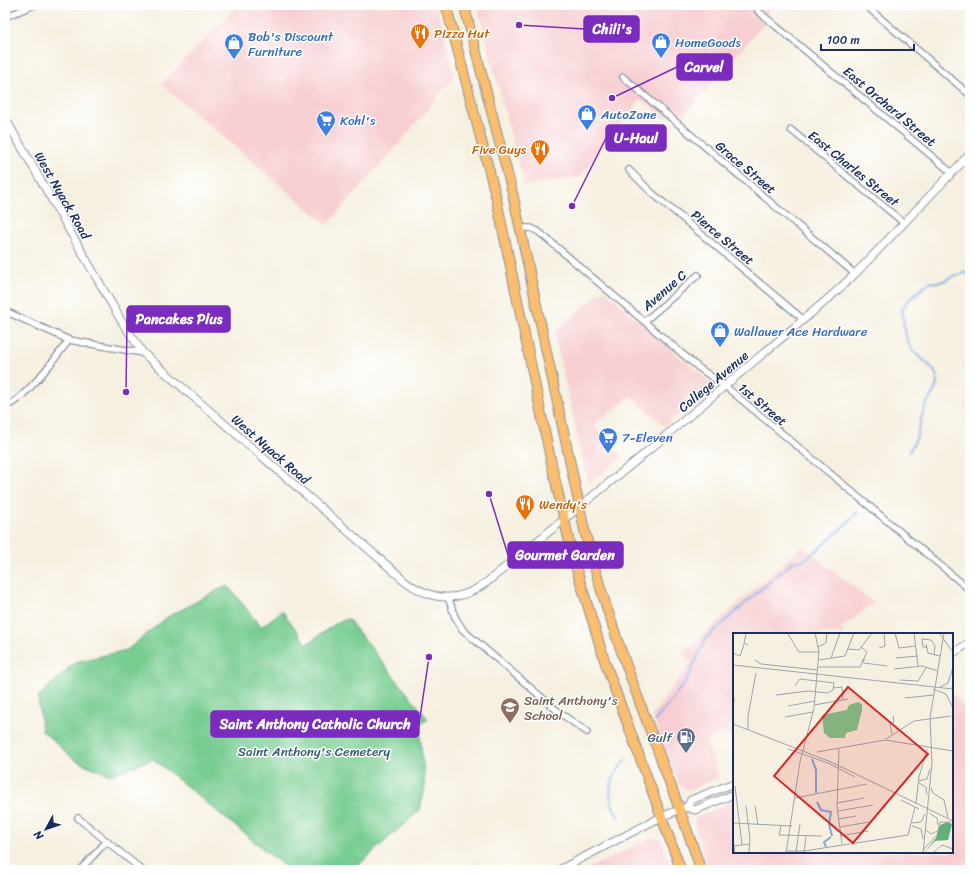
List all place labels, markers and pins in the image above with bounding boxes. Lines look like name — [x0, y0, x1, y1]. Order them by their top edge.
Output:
callout: Chili's — [584, 16, 639, 42]
restaurant icon: Pizza Hut — [409, 22, 431, 50]
place label: Pizza Hut — [434, 22, 490, 45]
place label: Bob's Discount Furniture — [248, 25, 334, 63]
shop icon: HomeGoods — [650, 31, 672, 59]
place label: HomeGoods — [675, 31, 741, 54]
shop icon: Bob's Discount Furniture — [223, 32, 245, 60]
callout: Carvel — [677, 54, 732, 80]
shop icon: AutoZone — [576, 103, 598, 131]
place label: AutoZone — [600, 103, 657, 126]
supermarket icon: Kohl's — [315, 109, 337, 137]
place label: Kohl's — [340, 109, 376, 132]
callout: U-Haul — [606, 125, 666, 151]
place label: Five Guys — [472, 138, 527, 161]
restaurant icon: Five Guys — [529, 138, 551, 166]
callout: Pancakes Plus — [127, 306, 230, 332]
shop icon: Wallauer Ace Hardware — [709, 320, 731, 348]
place label: Wallauer Ace Hardware — [734, 320, 868, 343]
supermarket icon: 7-Eleven — [597, 426, 619, 454]
place label: 7-Eleven — [622, 426, 673, 449]
restaurant icon: Wendy's — [514, 493, 536, 521]
place label: Wendy's — [539, 493, 588, 516]
callout: Gourmet Garden — [508, 542, 623, 568]
place label: Saint Anthony's School — [524, 689, 618, 727]
school or university icon: Saint Anthony's School — [499, 696, 521, 724]
callout: Saint Anthony Catholic Church — [211, 711, 419, 737]
place label: Gulf — [648, 726, 673, 749]
fuel station icon: Gulf — [675, 726, 697, 754]

